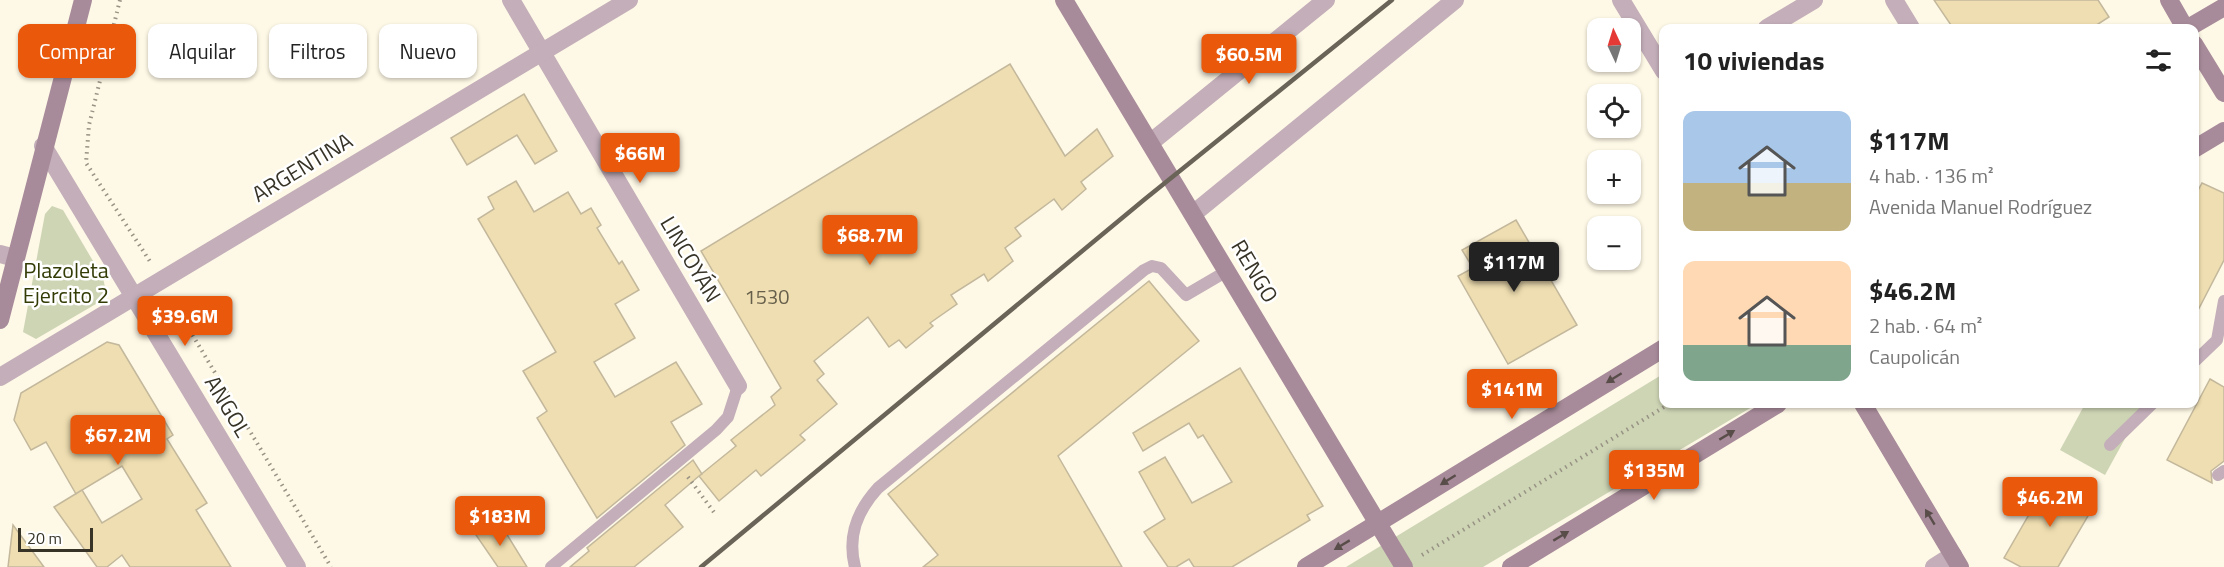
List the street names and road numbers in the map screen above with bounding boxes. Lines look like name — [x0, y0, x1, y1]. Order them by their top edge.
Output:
street label: ARGENTINA — [245, 124, 359, 210]
street label: LINCOYÁN — [652, 209, 730, 309]
street label: RENGO — [1223, 233, 1287, 309]
street label: ANGOL — [196, 369, 260, 444]

